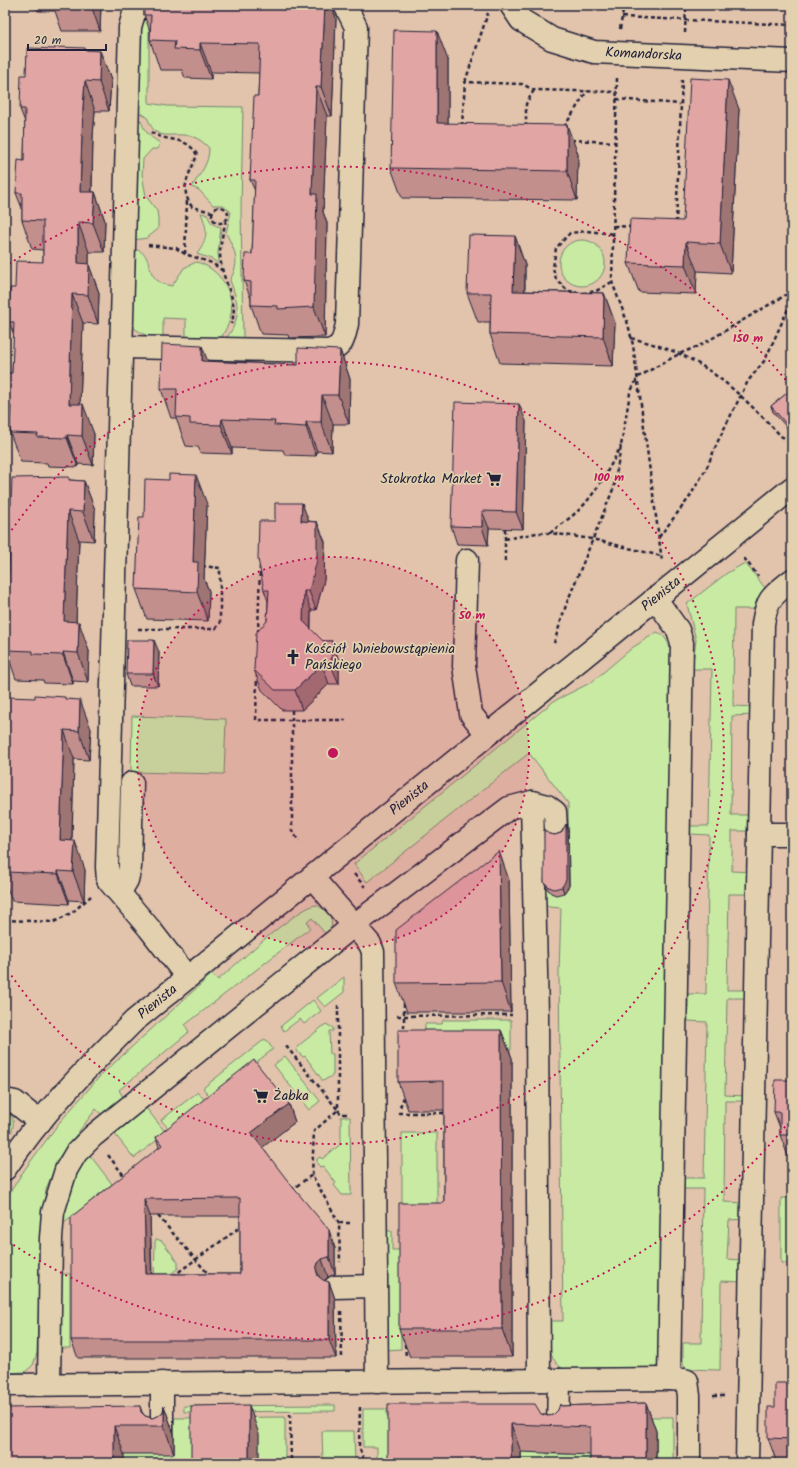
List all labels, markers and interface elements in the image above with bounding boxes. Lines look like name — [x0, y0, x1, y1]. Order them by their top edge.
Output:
scale bar — [28, 26, 106, 52]
text: 20 m — [34, 31, 62, 50]
street label: Komandorska — [605, 42, 683, 67]
text: 150 m — [733, 329, 763, 348]
place label: Stokrotka Market — [381, 468, 483, 490]
text: 100 m — [594, 468, 624, 487]
supermarket icon: Stokrotka Market — [485, 470, 503, 488]
street label: Pienista — [636, 571, 686, 617]
text: 50 m — [458, 606, 486, 625]
place label: Kościół Wniebowstąpienia Pańskiego — [305, 638, 455, 676]
church icon: Kościół Wniebowstąpienia Pańskiego — [284, 648, 302, 666]
centre of rings — [326, 746, 340, 760]
street label: Pienista — [385, 775, 434, 821]
street label: Pienista — [133, 979, 182, 1025]
place label: Żabka — [273, 1085, 309, 1107]
supermarket icon: Żabka — [252, 1087, 270, 1105]

